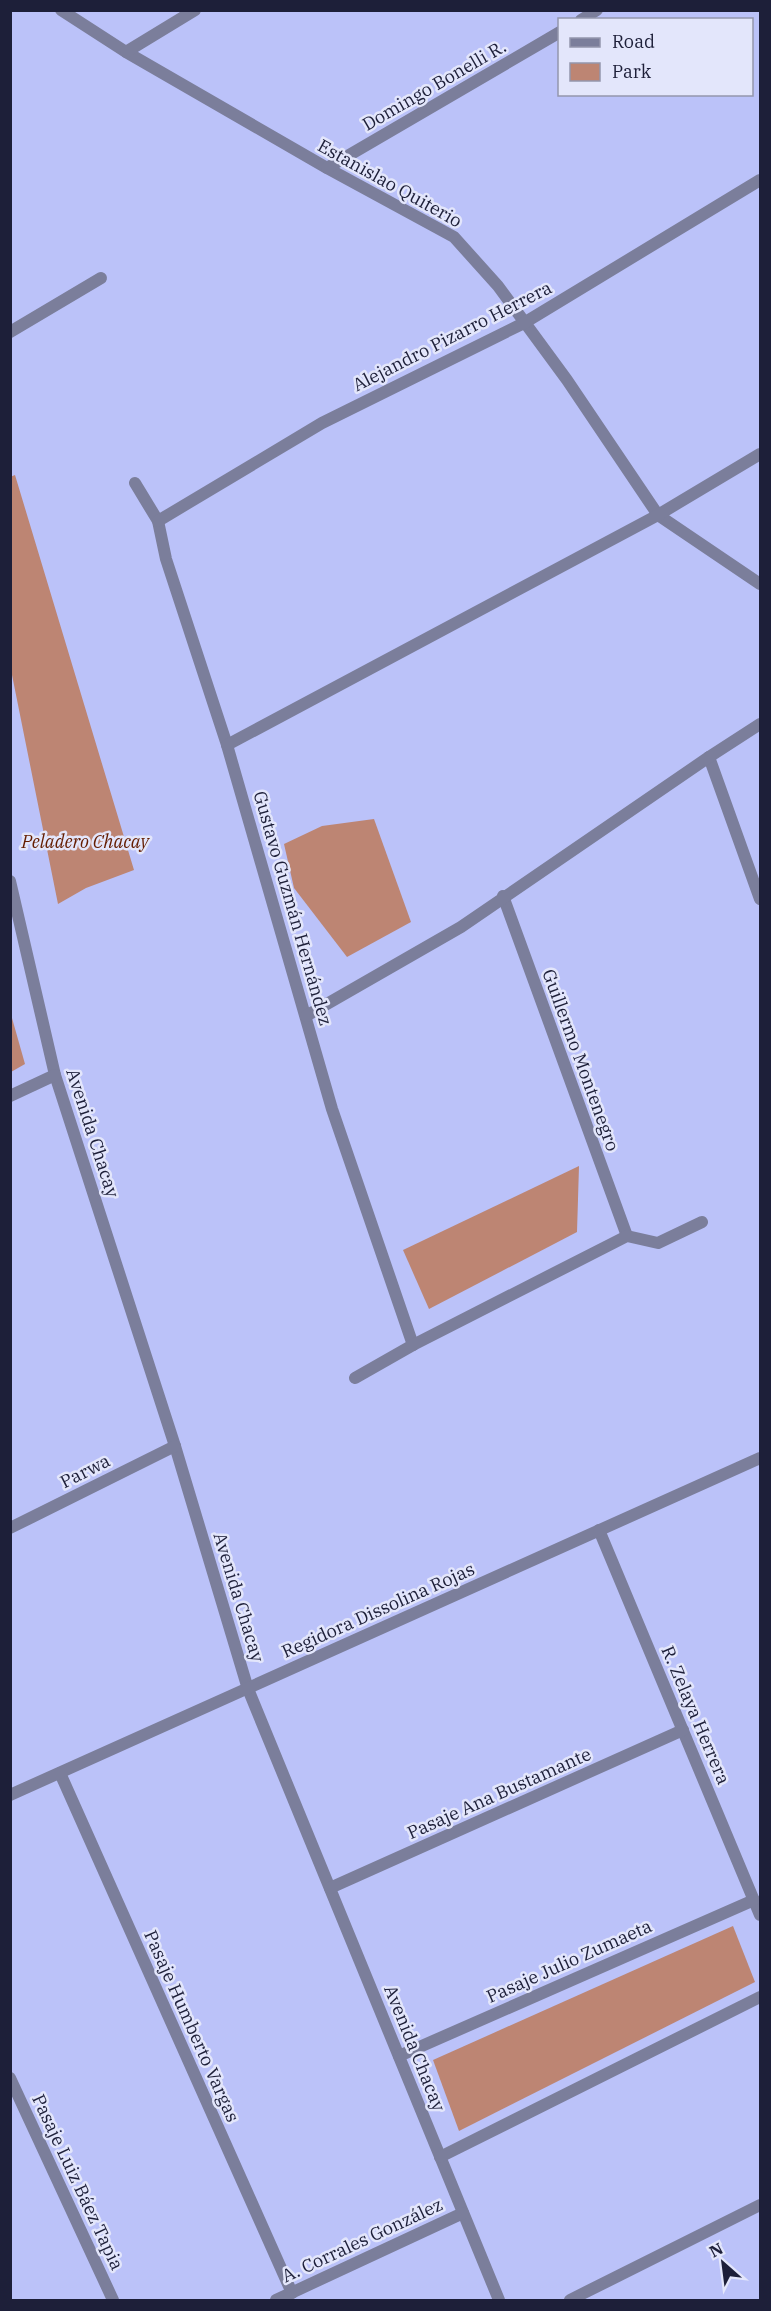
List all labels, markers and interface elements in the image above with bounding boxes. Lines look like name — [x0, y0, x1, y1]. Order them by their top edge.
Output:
legend — [558, 18, 753, 96]
text: Road — [612, 30, 655, 53]
street label: Domingo Bonelli R. — [358, 34, 510, 136]
text: Park — [612, 60, 652, 83]
street label: Estanislao Quiterio — [314, 134, 466, 232]
street label: Alejandro Pizarro Herrera — [348, 276, 556, 396]
street label: Gustavo Guzmán Hernández — [248, 788, 338, 1028]
park label: Peladero Chacay — [20, 830, 150, 853]
street label: Guillermo Montenegro — [537, 966, 625, 1154]
street label: Avenida Chacay — [61, 1066, 125, 1201]
street label: Parwa — [56, 1449, 114, 1493]
street label: Avenida Chacay — [208, 1529, 270, 1665]
street label: Regidora Dissolina Rojas — [278, 1557, 478, 1663]
street label: R. Zelaya Herrera — [656, 1642, 736, 1788]
street label: Pasaje Ana Bustamante — [403, 1742, 595, 1844]
street label: Pasaje Julio Zumaeta — [483, 1914, 655, 2008]
street label: Pasaje Humberto Vargas — [139, 1927, 245, 2125]
street label: Avenida Chacay — [379, 1981, 451, 2115]
street label: Pasaje Luiz Báez Tapia — [27, 2090, 129, 2274]
street label: A. Corrales González — [278, 2193, 446, 2287]
north arrow — [693, 2233, 753, 2293]
text: N — [706, 2238, 726, 2262]

